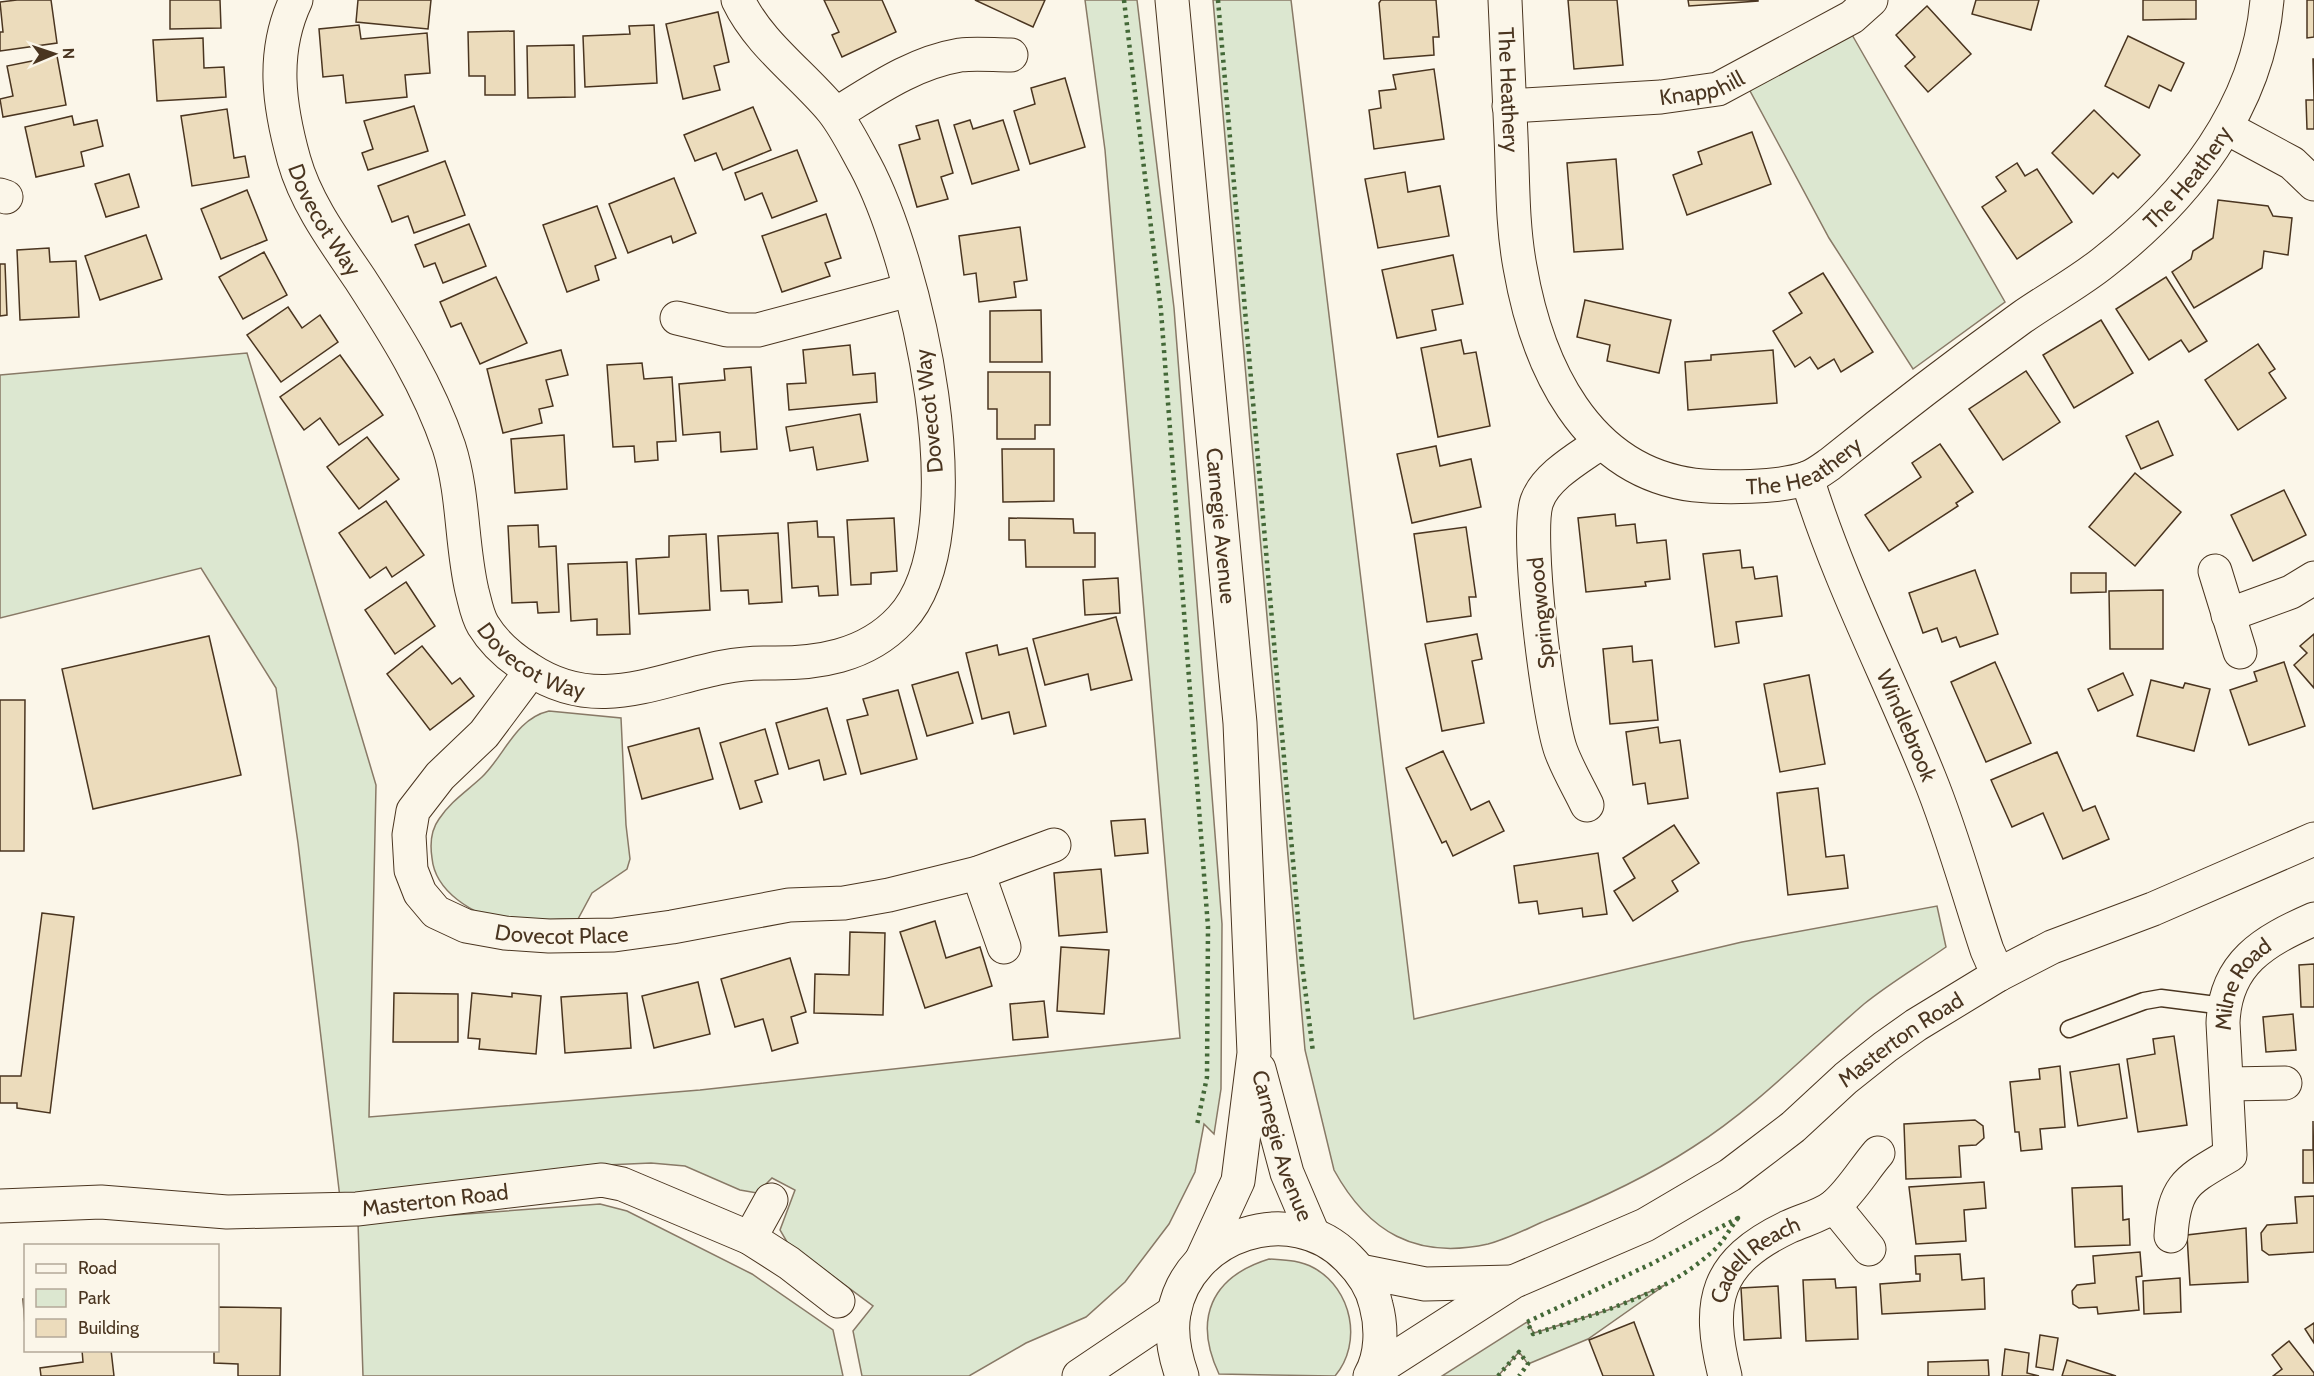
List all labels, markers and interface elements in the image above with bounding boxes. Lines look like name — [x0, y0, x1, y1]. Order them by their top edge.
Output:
north arrow — [24, 24, 84, 84]
street label: The Heathery — [1493, 27, 1525, 153]
text: N — [59, 48, 78, 59]
street label: Knapphill — [1657, 64, 1749, 111]
street label: The Heathery — [2137, 121, 2237, 235]
street label: Dovecot Way — [282, 160, 367, 281]
street label: Dovecot Way — [909, 347, 949, 475]
street label: The Heathery — [1745, 431, 1867, 500]
street label: Carnegie Avenue — [1201, 446, 1242, 605]
street label: Springwood — [1522, 556, 1560, 670]
street label: Dovecot Way — [472, 617, 587, 704]
street label: Windlebrook — [1871, 665, 1943, 785]
street label: Dovecot Place — [493, 918, 630, 950]
street label: Milne Road — [2209, 932, 2276, 1031]
street label: Masterton Road — [1832, 986, 1968, 1093]
street label: Carnegie Avenue — [1246, 1067, 1319, 1225]
street label: Masterton Road — [360, 1178, 510, 1222]
street label: Cadell Reach — [1704, 1210, 1804, 1306]
legend — [24, 1244, 219, 1352]
text: Road — [78, 1257, 117, 1279]
text: Park — [78, 1287, 111, 1309]
text: Building — [78, 1317, 140, 1339]

